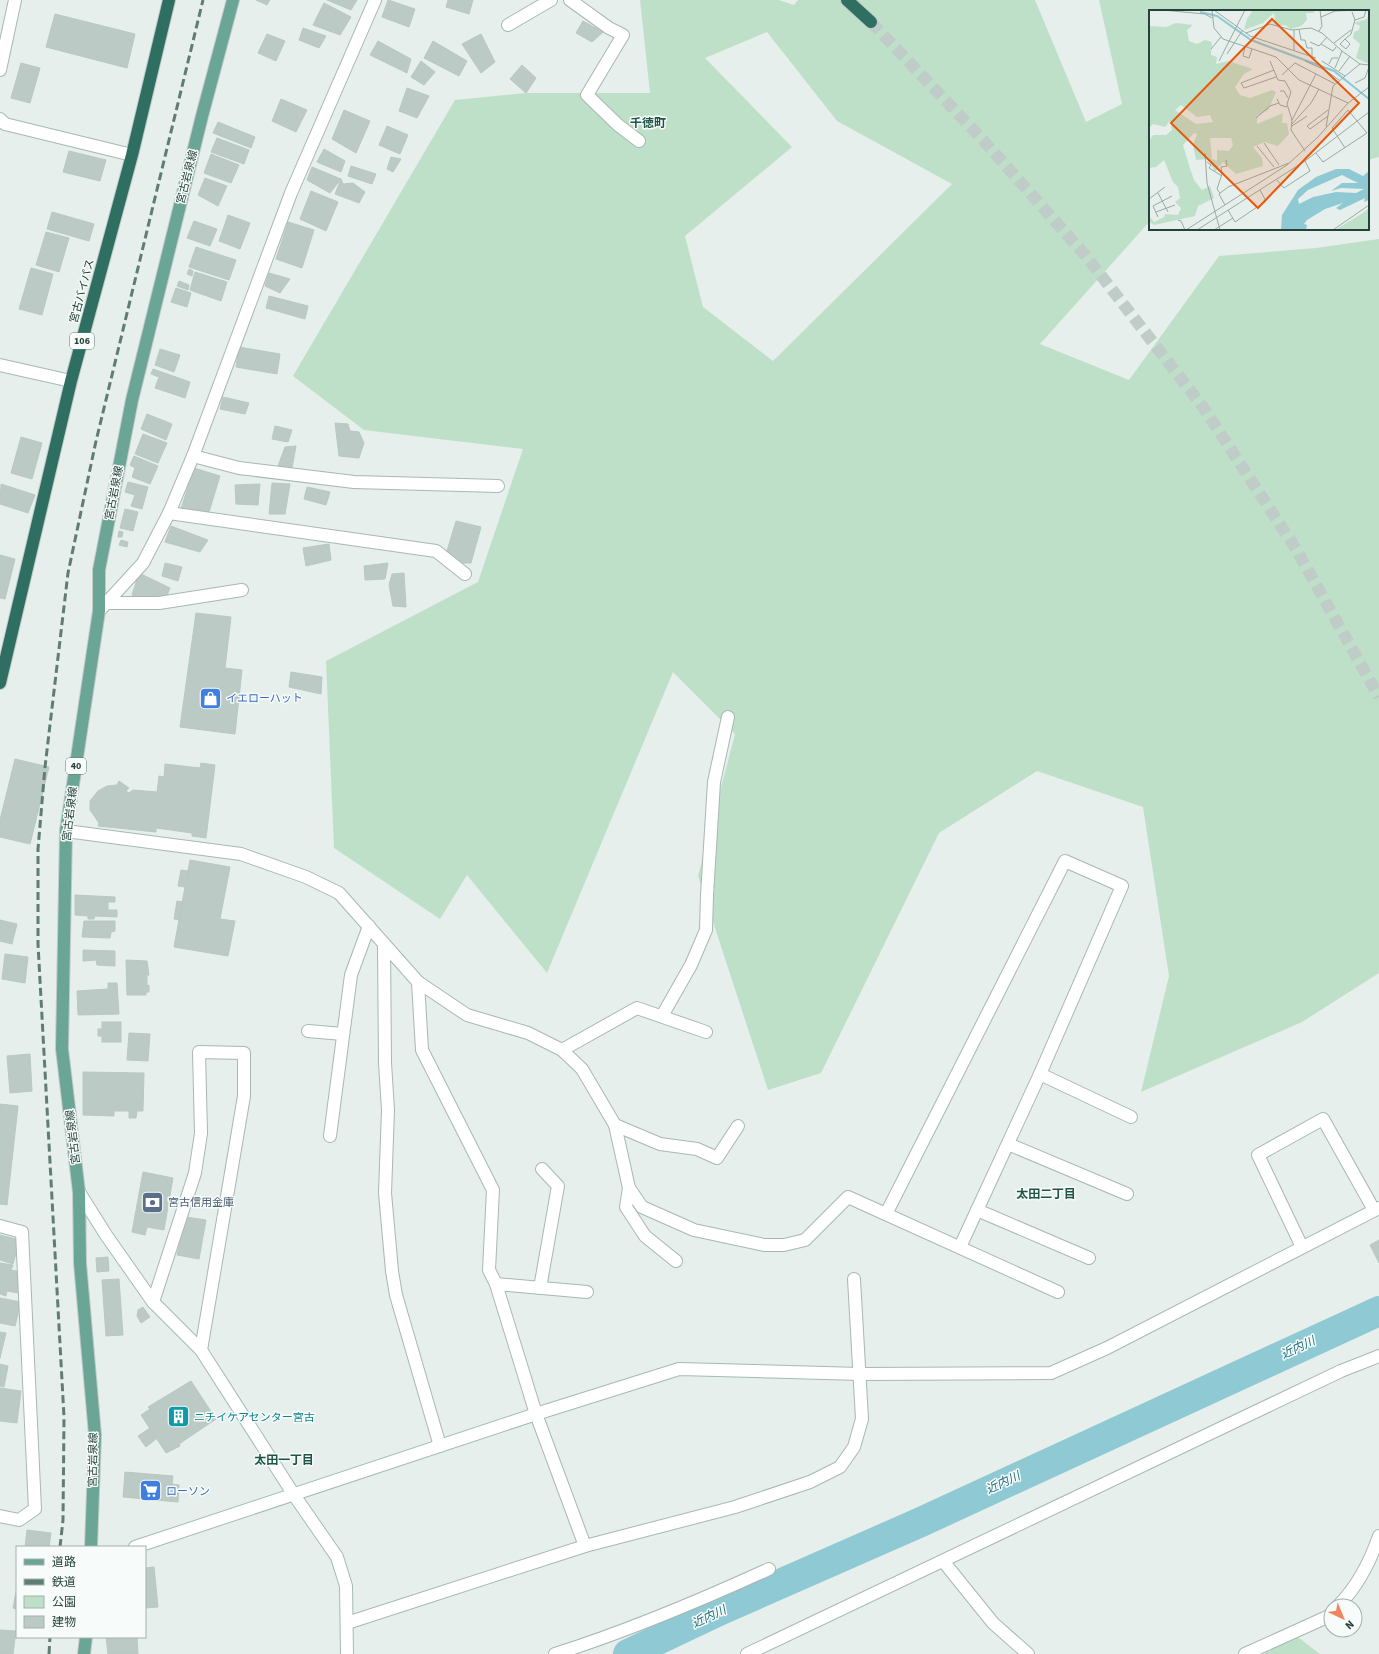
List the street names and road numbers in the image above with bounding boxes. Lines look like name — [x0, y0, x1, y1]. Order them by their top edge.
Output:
street label: 宮古岩泉線 — [173, 149, 201, 205]
street label: 宮古バイパス — [66, 257, 98, 325]
road number: 106 — [70, 333, 94, 349]
street label: 宮古岩泉線 — [101, 465, 127, 521]
road number: 40 — [66, 758, 86, 774]
street label: 宮古岩泉線 — [59, 786, 81, 842]
street label: 宮古岩泉線 — [62, 1109, 84, 1165]
street label: 宮古岩泉線 — [85, 1432, 101, 1488]

